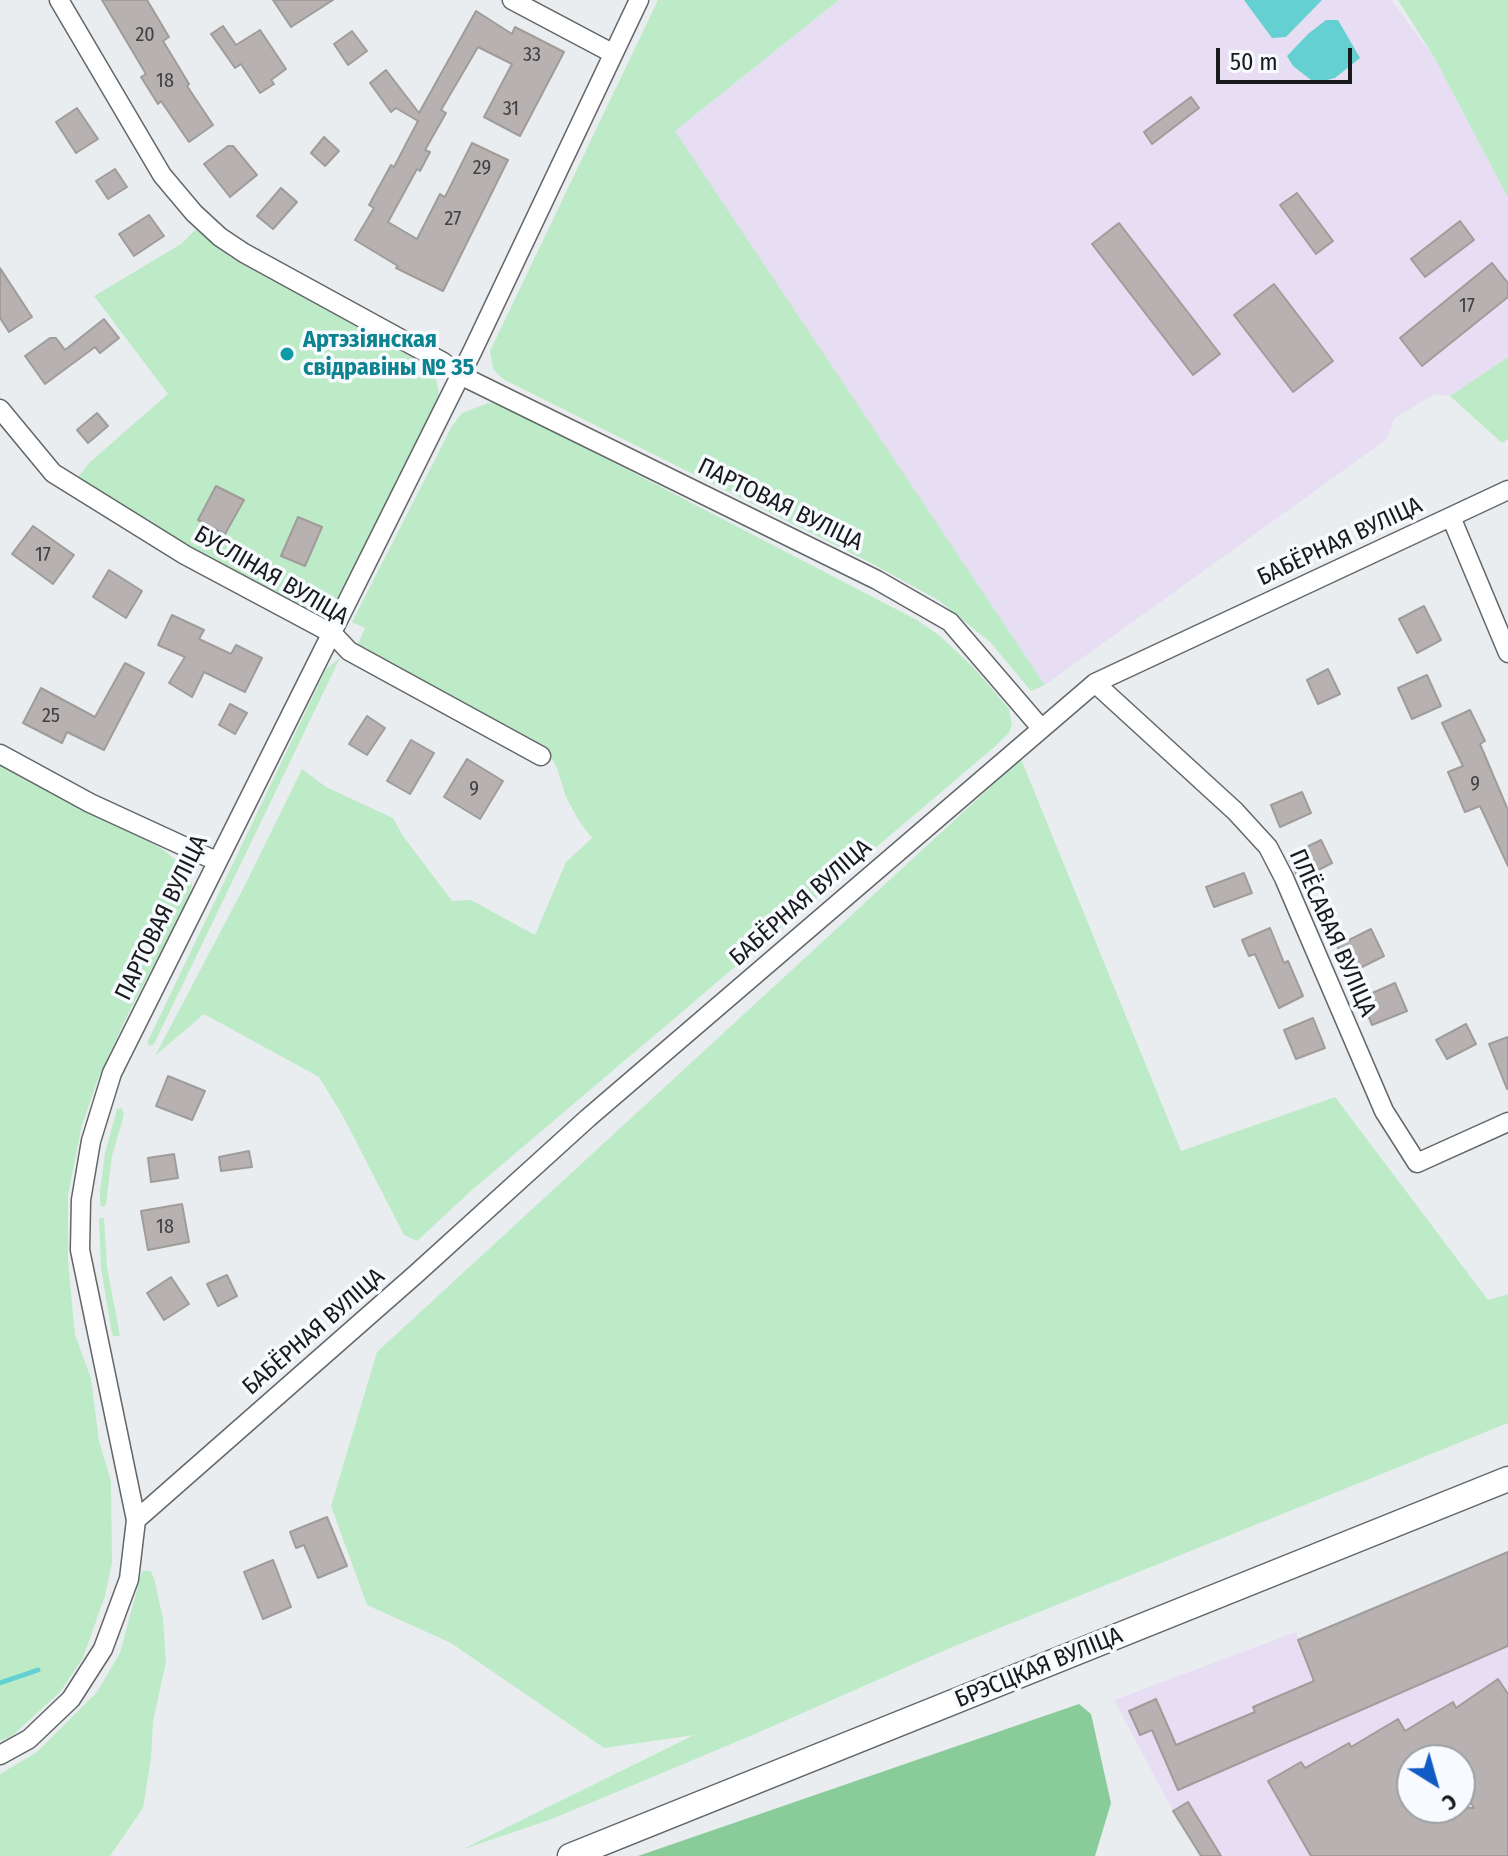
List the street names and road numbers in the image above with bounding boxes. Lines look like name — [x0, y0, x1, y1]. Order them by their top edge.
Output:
street label: ПАРТОВАЯ ВУЛІЦА — [693, 453, 867, 557]
street label: БАБЁРНАЯ ВУЛІЦА — [1253, 491, 1427, 593]
street label: БУСЛІНАЯ ВУЛІЦА — [189, 520, 353, 632]
street label: ПАРТОВАЯ ВУЛІЦА — [110, 831, 214, 1005]
street label: БАБЁРНАЯ ВУЛІЦА — [724, 834, 878, 972]
street label: ПЛЁСАВАЯ ВУЛІЦА — [1282, 845, 1382, 1021]
street label: БАБЁРНАЯ ВУЛІЦА — [237, 1263, 391, 1401]
street label: БРЭСЦКАЯ ВУЛІЦА — [951, 1621, 1127, 1715]

